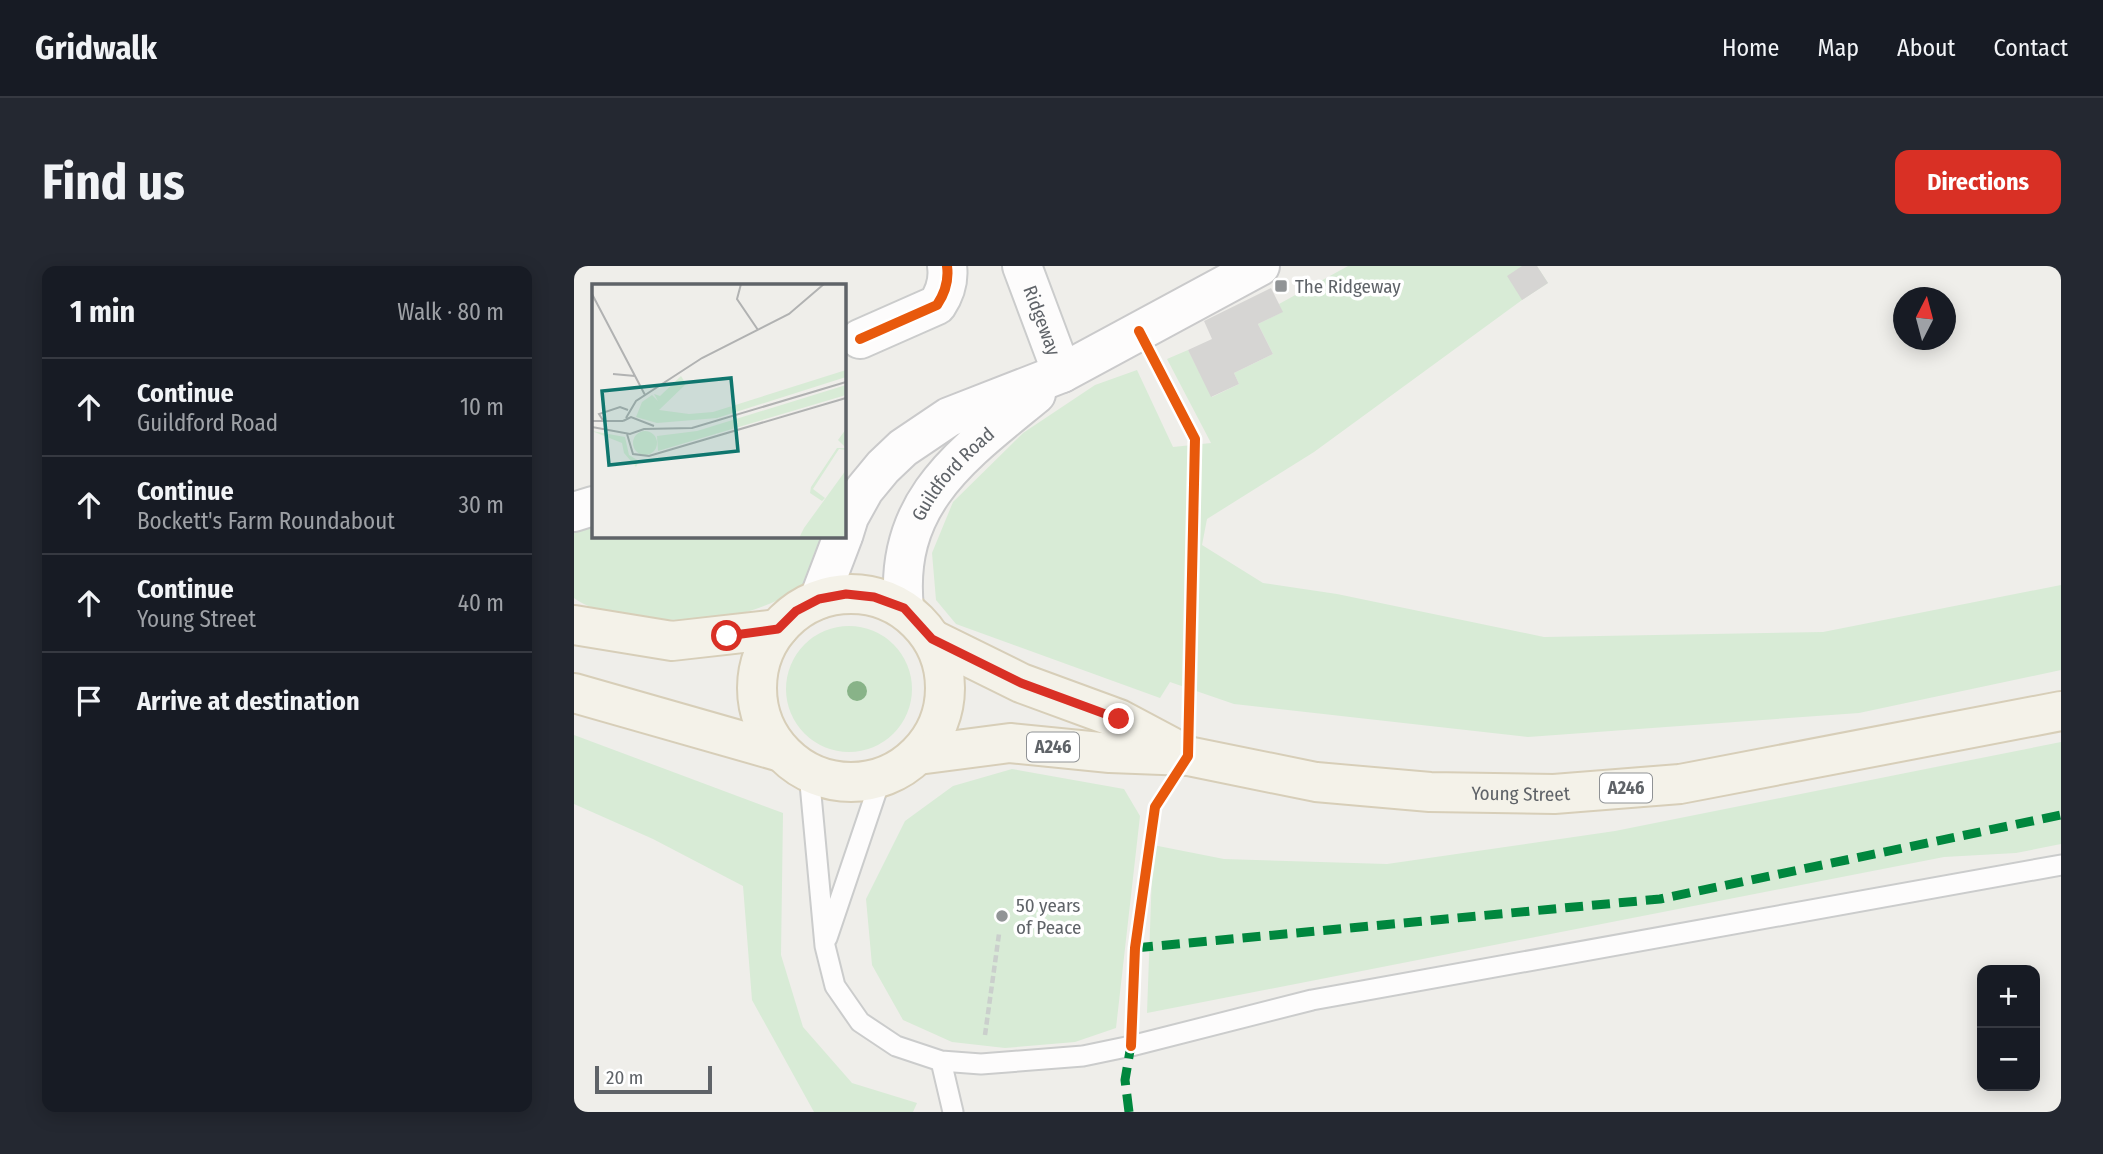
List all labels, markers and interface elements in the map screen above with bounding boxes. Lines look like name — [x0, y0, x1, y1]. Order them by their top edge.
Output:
text: Gridwalk — [35, 28, 157, 68]
text: Home — [1722, 34, 1779, 62]
text: Map — [1817, 34, 1859, 62]
text: About — [1897, 34, 1955, 62]
text: Contact — [1993, 34, 2068, 62]
button: Directions — [1895, 150, 2061, 214]
text: Find us — [42, 153, 185, 212]
place label: The Ridgeway — [1295, 275, 1401, 298]
marker: The Ridgeway — [1273, 278, 1289, 294]
street label: Ridgeway — [1019, 282, 1066, 359]
inset map — [592, 284, 845, 537]
north arrow — [1893, 287, 1956, 350]
text: 1 min — [70, 294, 135, 330]
text: Walk · 80 m — [397, 298, 504, 326]
text: Continue — [137, 378, 234, 409]
icon: ahead — [70, 388, 108, 426]
text: 10 m — [460, 393, 504, 421]
text: Guildford Road — [137, 409, 278, 437]
street label: Guildford Road — [906, 422, 999, 524]
text: Continue — [137, 476, 234, 507]
icon: ahead — [70, 486, 108, 524]
text: 30 m — [459, 491, 504, 519]
text: Bockett's Farm Roundabout — [137, 507, 395, 535]
text: Continue — [137, 574, 234, 605]
icon: ahead — [70, 584, 108, 622]
text: 40 m — [458, 589, 504, 617]
text: Young Street — [137, 605, 256, 633]
route start — [711, 620, 742, 651]
icon: arrive — [70, 682, 108, 720]
text: Arrive at destination — [137, 686, 360, 717]
route end — [1103, 703, 1134, 734]
road number: A246 — [1027, 732, 1079, 761]
road number: A246 — [1600, 774, 1652, 802]
street label: Young Street — [1471, 781, 1571, 806]
place label: 50 years of Peace — [1016, 894, 1081, 939]
marker: 50 years of Peace — [994, 908, 1010, 924]
map controls — [1977, 965, 2040, 1091]
button: + — [1977, 965, 2040, 1028]
button: − — [1977, 1028, 2040, 1091]
scale bar — [595, 1063, 712, 1095]
text: 20 m — [606, 1066, 643, 1089]

